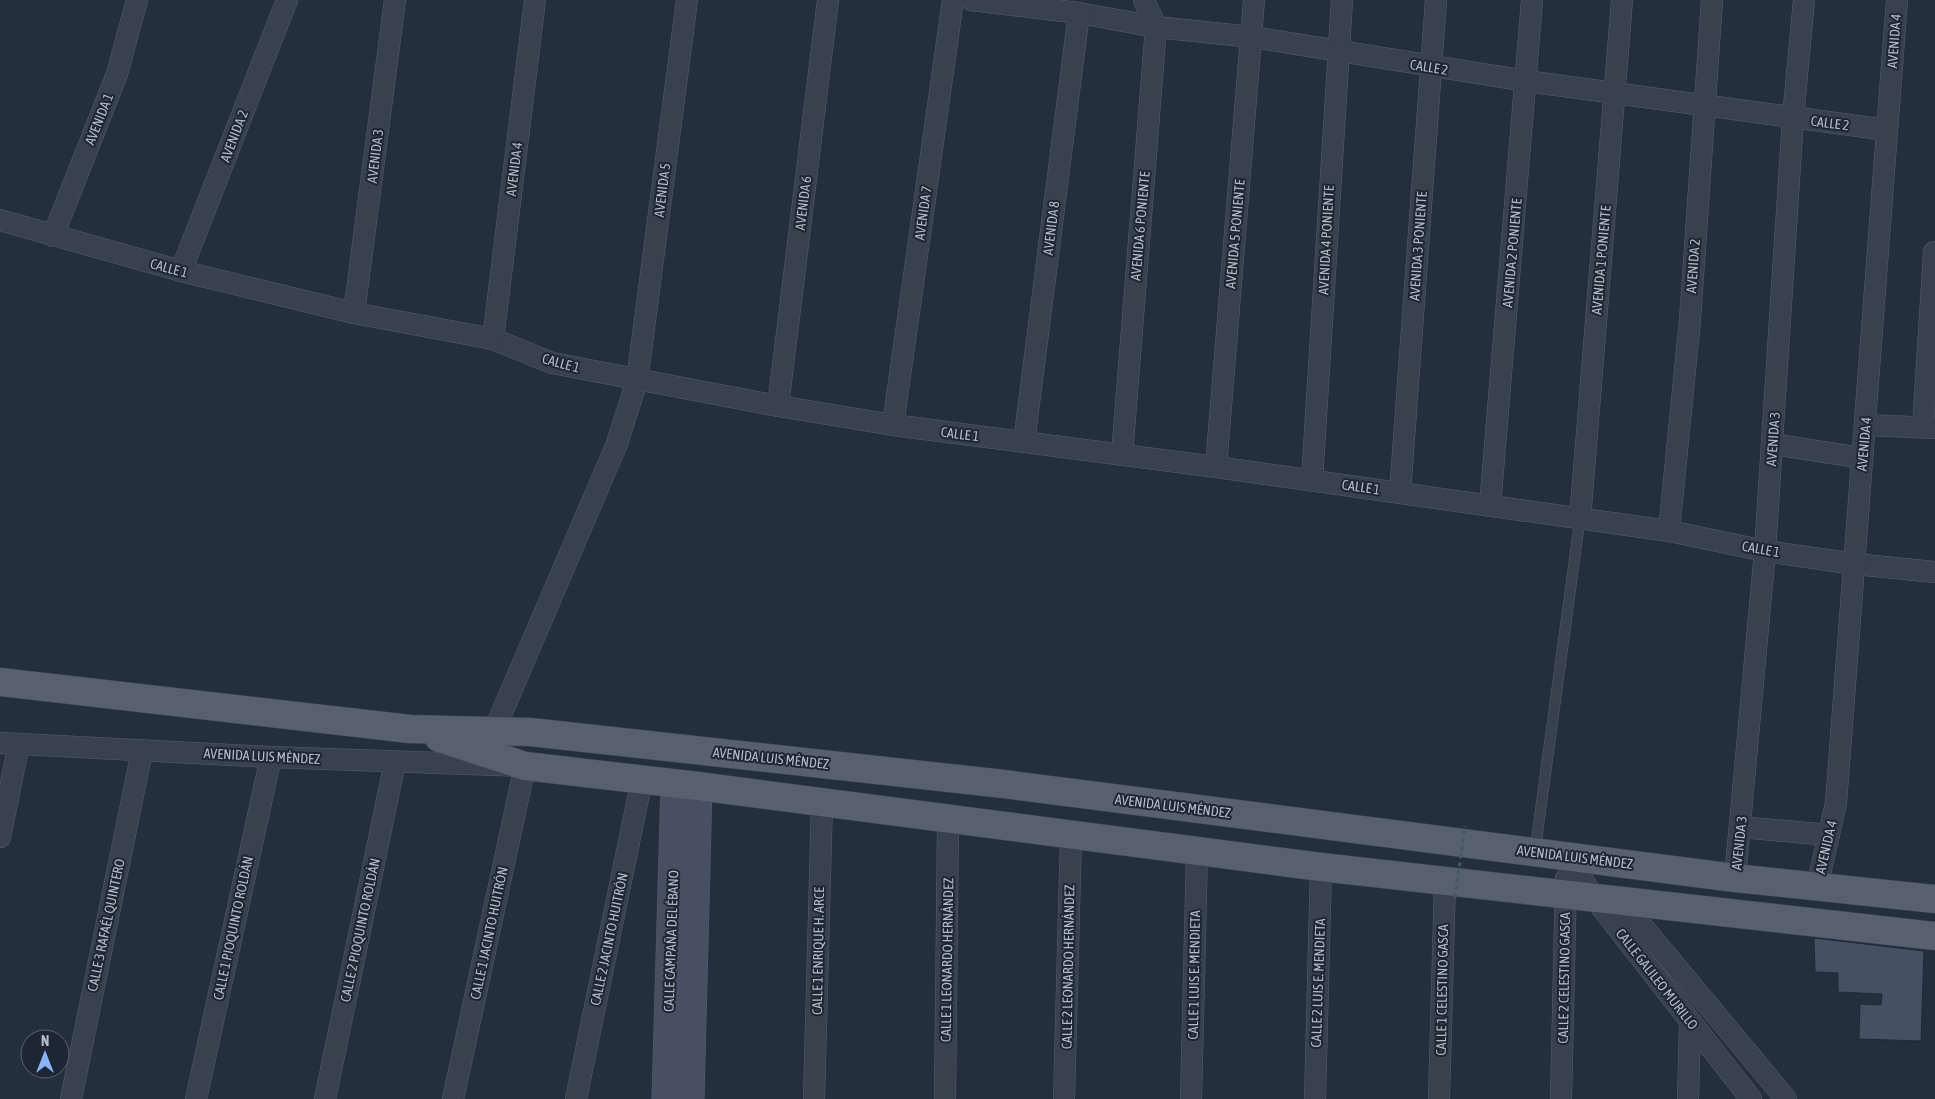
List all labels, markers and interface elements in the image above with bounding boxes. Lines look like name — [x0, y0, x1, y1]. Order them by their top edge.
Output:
street label: AVENIDA 4 — [1884, 13, 1904, 69]
street label: CALLE 2 — [1409, 56, 1449, 78]
street label: AVENIDA 1 — [81, 91, 117, 147]
street label: AVENIDA 2 — [217, 108, 251, 164]
street label: CALLE 2 — [1810, 113, 1850, 133]
street label: AVENIDA 3 — [364, 128, 386, 184]
street label: AVENIDA 4 — [503, 141, 525, 197]
street label: AVENIDA 5 — [651, 162, 673, 218]
street label: AVENIDA 6 PONIENTE — [1127, 171, 1153, 281]
street label: AVENIDA 6 — [792, 175, 814, 231]
street label: AVENIDA 5 PONIENTE — [1222, 179, 1248, 289]
street label: AVENIDA 7 — [911, 185, 935, 241]
street label: AVENIDA 4 PONIENTE — [1315, 185, 1337, 295]
street label: AVENIDA 3 PONIENTE — [1406, 191, 1430, 301]
street label: AVENIDA 2 PONIENTE — [1499, 198, 1525, 308]
street label: AVENIDA 8 — [1040, 200, 1062, 256]
street label: AVENIDA 1 PONIENTE — [1588, 205, 1614, 315]
street label: AVENIDA 2 — [1683, 238, 1703, 294]
street label: CALLE 1 — [148, 255, 190, 281]
street label: CALLE 1 — [540, 350, 582, 376]
street label: AVENIDA 3 — [1763, 411, 1783, 467]
street label: AVENIDA 4 — [1854, 416, 1874, 472]
street label: CALLE 1 — [940, 424, 980, 444]
street label: CALLE 1 — [1341, 476, 1381, 498]
street label: CALLE 1 — [1741, 538, 1781, 560]
street label: AVENIDA LUIS MÉNDEZ — [712, 744, 830, 772]
street label: AVENIDA LUIS MÉNDEZ — [203, 745, 321, 767]
street label: AVENIDA LUIS MÉNDEZ — [1114, 791, 1232, 821]
street label: AVENIDA 3 — [1728, 815, 1750, 871]
street label: AVENIDA 4 — [1812, 818, 1840, 875]
street label: AVENIDA LUIS MÉNDEZ — [1516, 842, 1634, 872]
street label: CALLE 1 PIOQUINTO ROLDÁN — [210, 855, 256, 1001]
street label: CALLE 3 RAFAÉL QUINTERO — [84, 857, 128, 993]
street label: CALLE 2 PIOQUINTO ROLDÁN — [337, 857, 383, 1003]
street label: CALLE 1 JACINTO HUITRÓN — [467, 865, 511, 1001]
street label: CALLE CAMPAÑA DEL ÉBANO — [661, 870, 681, 1012]
street label: CALLE 2 JACINTO HUITRÓN — [587, 871, 631, 1007]
street label: CALLE 1 LEONARDO HERNÁNDEZ — [938, 878, 956, 1042]
street label: CALLE 2 LEONARDO HERNÁNDEZ — [1059, 885, 1077, 1049]
street label: CALLE 1 ENRIQUE H. ARCE — [809, 887, 827, 1015]
street label: CALLE 1 LUIS E. MENDIETA — [1185, 910, 1203, 1040]
street label: CALLE 2 CELESTINO GASCA — [1555, 912, 1573, 1044]
street label: CALLE 2 LUIS E. MENDIETA — [1308, 918, 1328, 1048]
street label: CALLE 1 CELESTINO GASCA — [1433, 924, 1451, 1056]
street label: CALLE GALILEO MURILLO — [1613, 925, 1701, 1033]
north arrow — [20, 1029, 70, 1079]
text: N — [41, 1033, 49, 1049]

